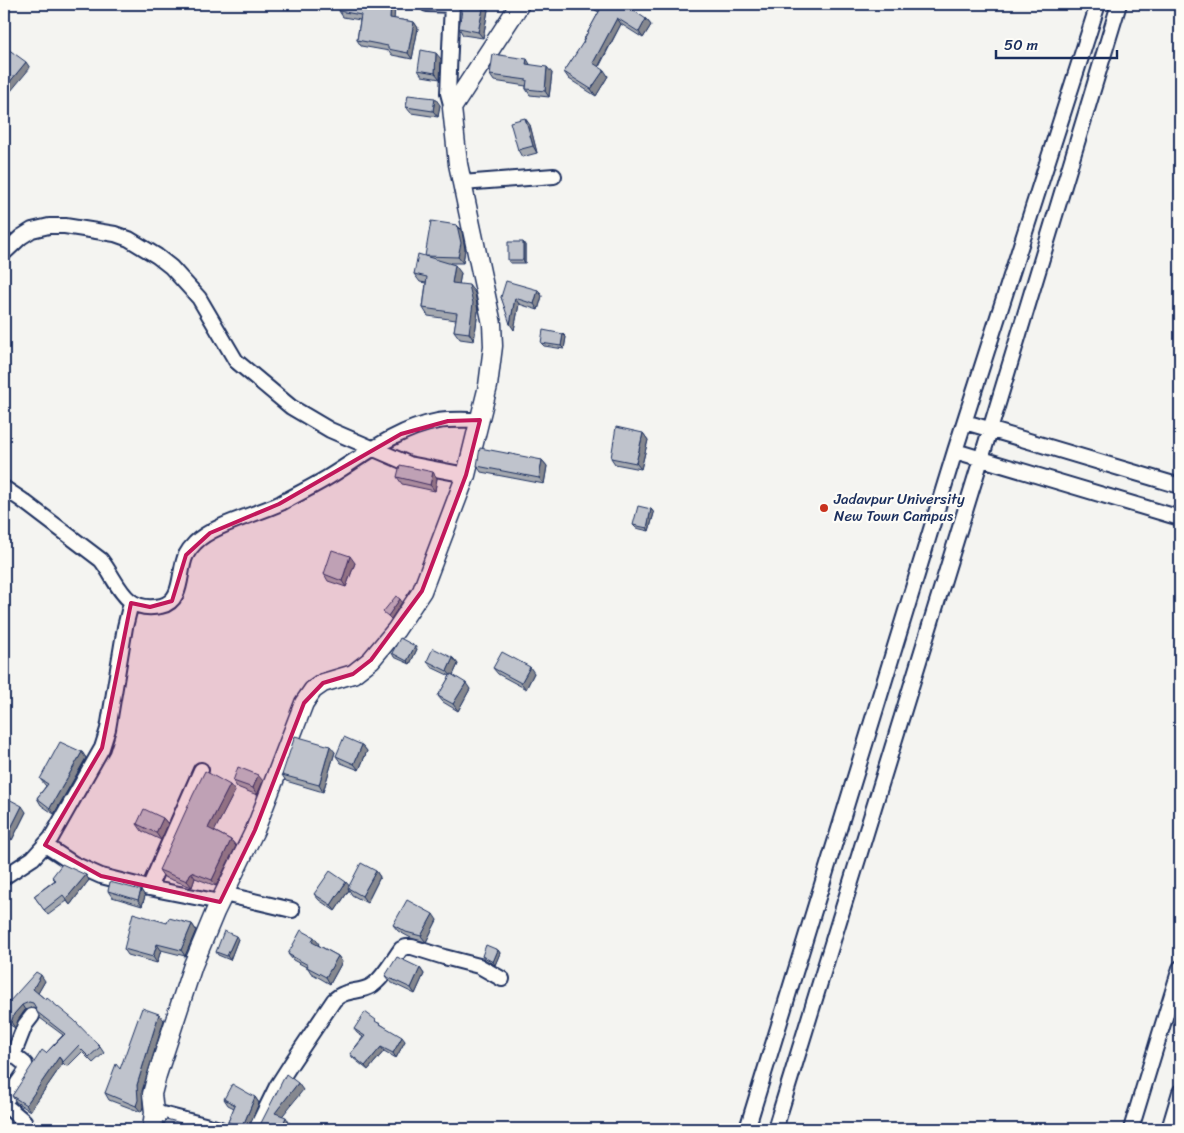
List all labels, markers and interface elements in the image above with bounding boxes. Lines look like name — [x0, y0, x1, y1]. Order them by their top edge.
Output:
scale bar — [996, 28, 1118, 60]
text: 50 m — [1004, 32, 1039, 58]
place label: Jadavpur University New Town Campus — [833, 486, 965, 529]
marker: Jadavpur University New Town Campus — [818, 502, 830, 514]

